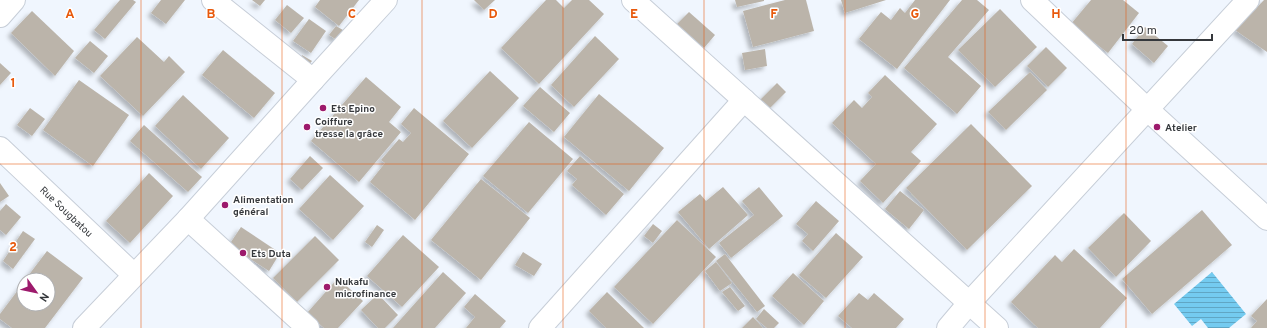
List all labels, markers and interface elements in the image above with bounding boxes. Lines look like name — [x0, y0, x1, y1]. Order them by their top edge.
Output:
text: A — [65, 7, 75, 23]
text: B — [207, 7, 216, 23]
text: C — [348, 7, 356, 23]
text: D — [488, 7, 498, 23]
text: E — [630, 7, 638, 23]
text: F — [770, 7, 778, 23]
text: G — [911, 7, 920, 23]
text: H — [1051, 7, 1061, 23]
scale bar — [1123, 16, 1212, 42]
text: 20 m — [1129, 23, 1157, 39]
text: 1 — [10, 76, 16, 92]
marker: Ets Epino — [318, 103, 328, 113]
place label: Ets Epino — [331, 103, 375, 116]
place label: Coiffure tresse la grâce — [315, 116, 384, 141]
marker: Coiffure tresse la grâce — [302, 122, 312, 132]
marker: Atelier — [1152, 122, 1162, 132]
place label: Atelier — [1165, 122, 1198, 135]
street label: Rue Sougbatou — [36, 184, 95, 241]
place label: Alimentation général — [233, 194, 294, 219]
marker: Alimentation général — [220, 200, 230, 210]
text: 2 — [9, 240, 17, 256]
marker: Ets Duta — [238, 248, 248, 258]
place label: Ets Duta — [251, 248, 291, 261]
north arrow — [16, 272, 56, 312]
place label: Nukafu microfinance — [335, 276, 397, 301]
marker: Nukafu microfinance — [322, 282, 332, 292]
text: N — [36, 290, 52, 304]

